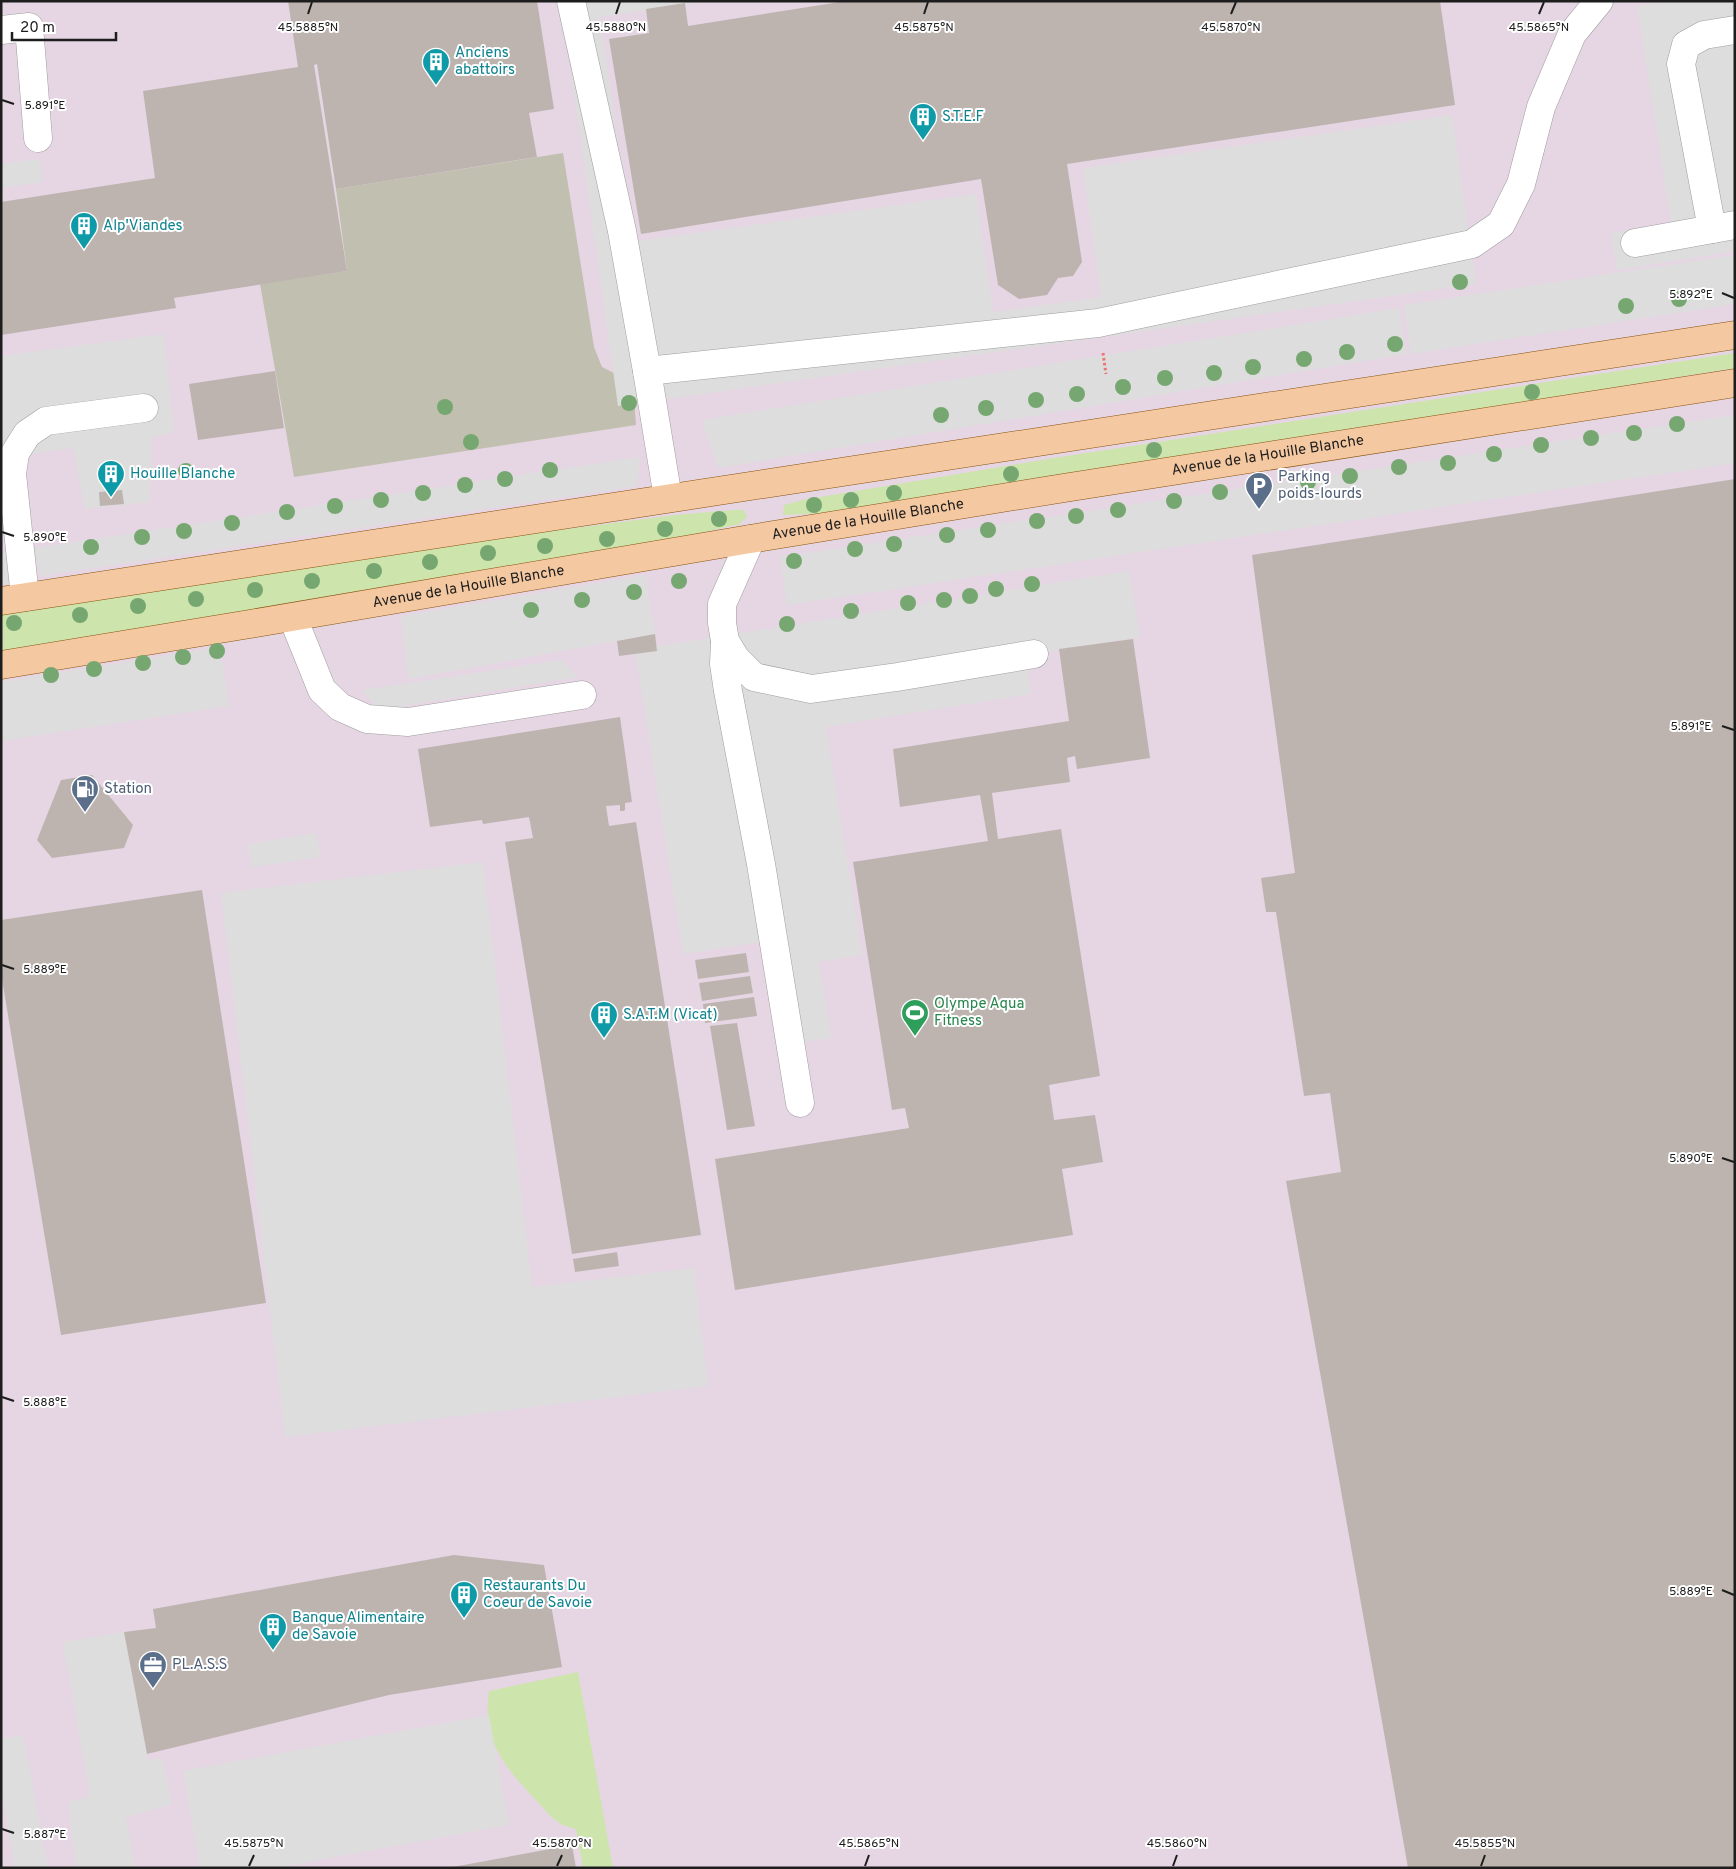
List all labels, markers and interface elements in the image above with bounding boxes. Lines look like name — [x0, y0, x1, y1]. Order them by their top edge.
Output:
scale bar — [12, 10, 116, 42]
text: 20 m — [20, 19, 55, 38]
text: 45.5885°N — [278, 20, 338, 36]
text: 45.5880°N — [586, 20, 646, 36]
text: 45.5875°N — [894, 20, 954, 36]
text: 45.5870°N — [1201, 20, 1261, 36]
text: 45.5865°N — [1509, 20, 1569, 36]
place label: Anciens abattoirs — [455, 44, 515, 80]
building icon: Anciens abattoirs — [421, 47, 451, 86]
text: 5.891°E — [25, 98, 65, 114]
building icon: S.T.E.F — [908, 102, 938, 141]
place label: S.T.E.F — [942, 108, 984, 127]
building icon: Alp'Viandes — [69, 211, 99, 250]
place label: Alp'Viandes — [103, 217, 183, 236]
text: 5.892°E — [1669, 287, 1713, 303]
street label: Avenue de la Houille Blanche — [1170, 431, 1365, 480]
building icon: Houille Blanche — [96, 459, 126, 498]
place label: Houille Blanche — [130, 465, 235, 484]
place label: Parking poids-lourds — [1278, 468, 1362, 504]
parking icon: Parking poids-lourds — [1244, 471, 1274, 510]
street label: Avenue de la Houille Blanche — [770, 495, 965, 545]
text: 5.890°E — [23, 530, 67, 546]
street label: Avenue de la Houille Blanche — [371, 561, 566, 613]
text: 5.891°E — [1671, 719, 1711, 735]
fuel station icon: Station — [70, 774, 100, 813]
place label: Station — [104, 780, 152, 799]
text: 5.889°E — [23, 962, 67, 978]
place label: Olympe Aqua Fitness — [934, 995, 1025, 1031]
sports icon: Olympe Aqua Fitness — [900, 998, 930, 1037]
building icon: S.A.T.M (Vicat) — [589, 1000, 619, 1039]
place label: S.A.T.M (Vicat) — [623, 1006, 718, 1025]
text: 5.890°E — [1669, 1151, 1713, 1167]
text: 5.888°E — [23, 1395, 67, 1411]
place label: Restaurants Du Coeur de Savoie — [483, 1577, 592, 1613]
building icon: Restaurants Du Coeur de Savoie — [449, 1580, 479, 1619]
text: 5.889°E — [1669, 1584, 1713, 1600]
place label: Banque Alimentaire de Savoie — [292, 1609, 425, 1645]
building icon: Banque Alimentaire de Savoie — [258, 1612, 288, 1651]
office icon: PL.A.S.S — [138, 1650, 168, 1689]
place label: PL.A.S.S — [172, 1656, 227, 1675]
text: 5.887°E — [23, 1827, 67, 1843]
text: 45.5875°N — [224, 1836, 284, 1852]
text: 45.5870°N — [532, 1836, 592, 1852]
text: 45.5865°N — [839, 1836, 899, 1852]
text: 45.5860°N — [1147, 1836, 1207, 1852]
text: 45.5855°N — [1455, 1836, 1515, 1852]

